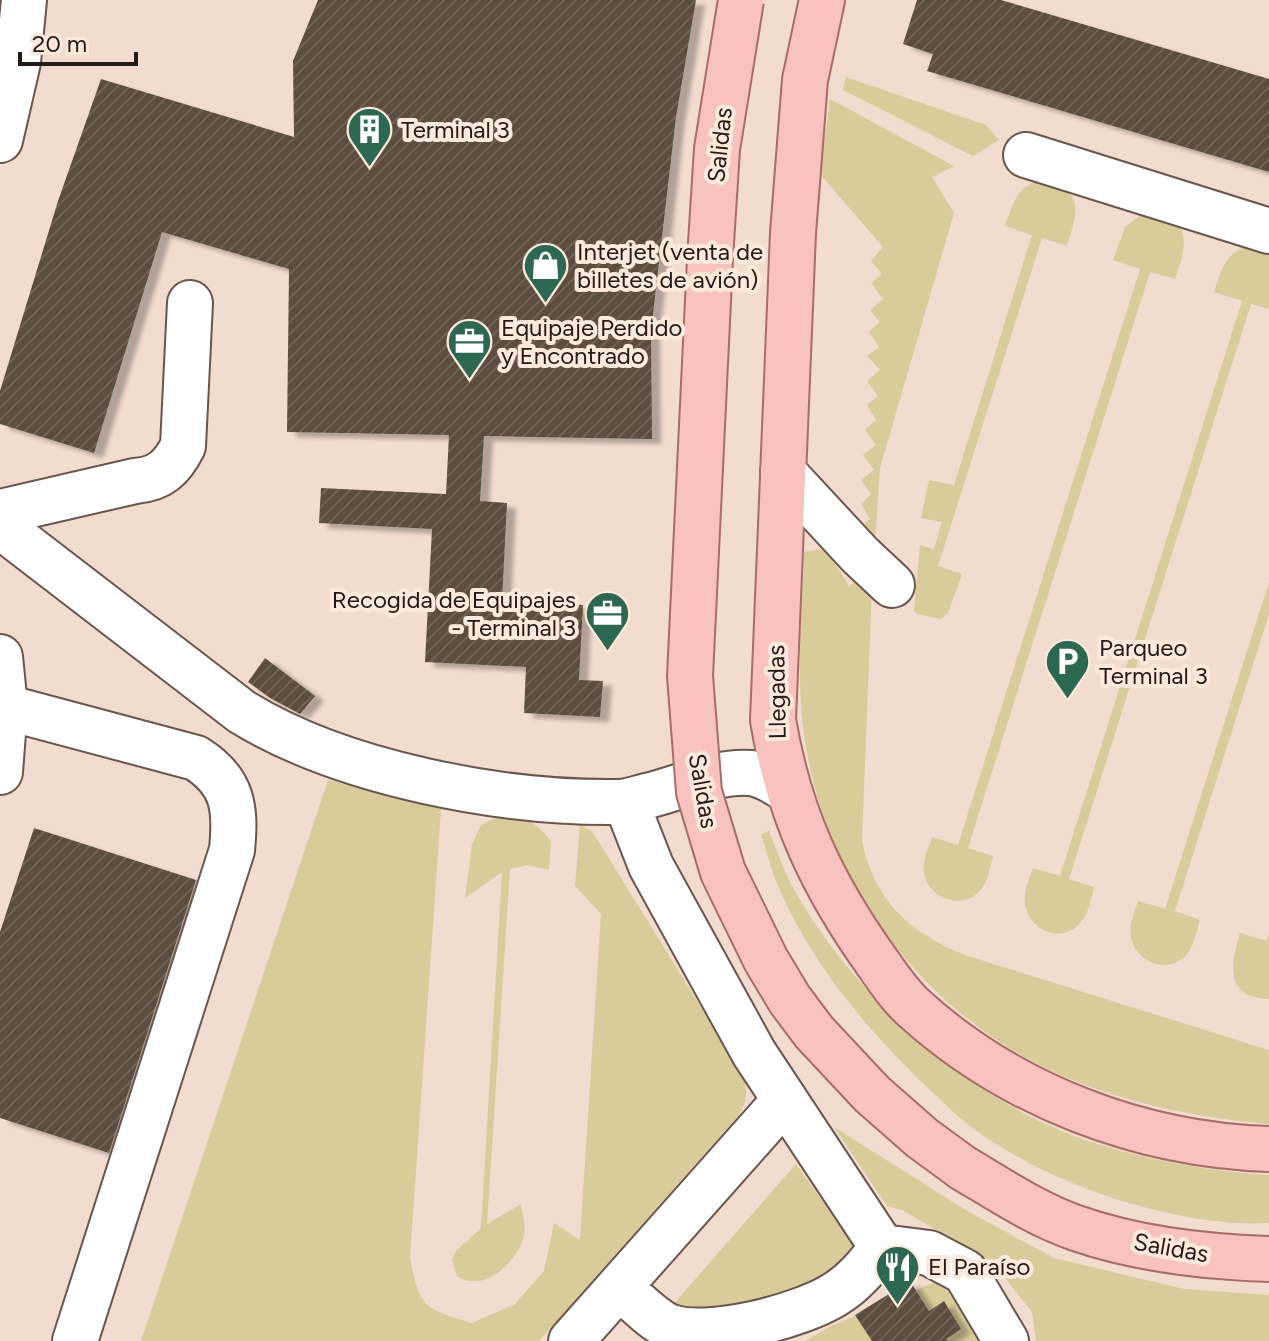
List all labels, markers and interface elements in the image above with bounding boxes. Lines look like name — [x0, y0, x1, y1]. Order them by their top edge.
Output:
scale bar — [20, 16, 136, 66]
text: 20 m — [32, 29, 87, 58]
building icon: Terminal 3 — [346, 106, 394, 169]
street label: Salidas — [701, 106, 738, 184]
place label: Terminal 3 — [401, 115, 510, 144]
place label: Interjet (venta de billetes de avión) — [577, 237, 763, 294]
shop icon: Interjet (venta de billetes de avión) — [522, 242, 570, 305]
place label: Equipaje Perdido y Encontrado — [501, 313, 682, 370]
office icon: Equipaje Perdido y Encontrado — [446, 318, 494, 381]
place label: Recogida de Equipajes - Terminal 3 — [332, 585, 576, 642]
office icon: Recogida de Equipajes - Terminal 3 — [583, 590, 631, 653]
place label: Parqueo Terminal 3 — [1099, 633, 1208, 690]
parking icon: Parqueo Terminal 3 — [1044, 638, 1092, 701]
street label: Llegadas — [761, 644, 792, 740]
street label: Salidas — [683, 751, 724, 831]
street label: Salidas — [1131, 1227, 1211, 1268]
restaurant icon: El Paraíso — [873, 1243, 921, 1306]
place label: El Paraíso — [928, 1252, 1030, 1281]

